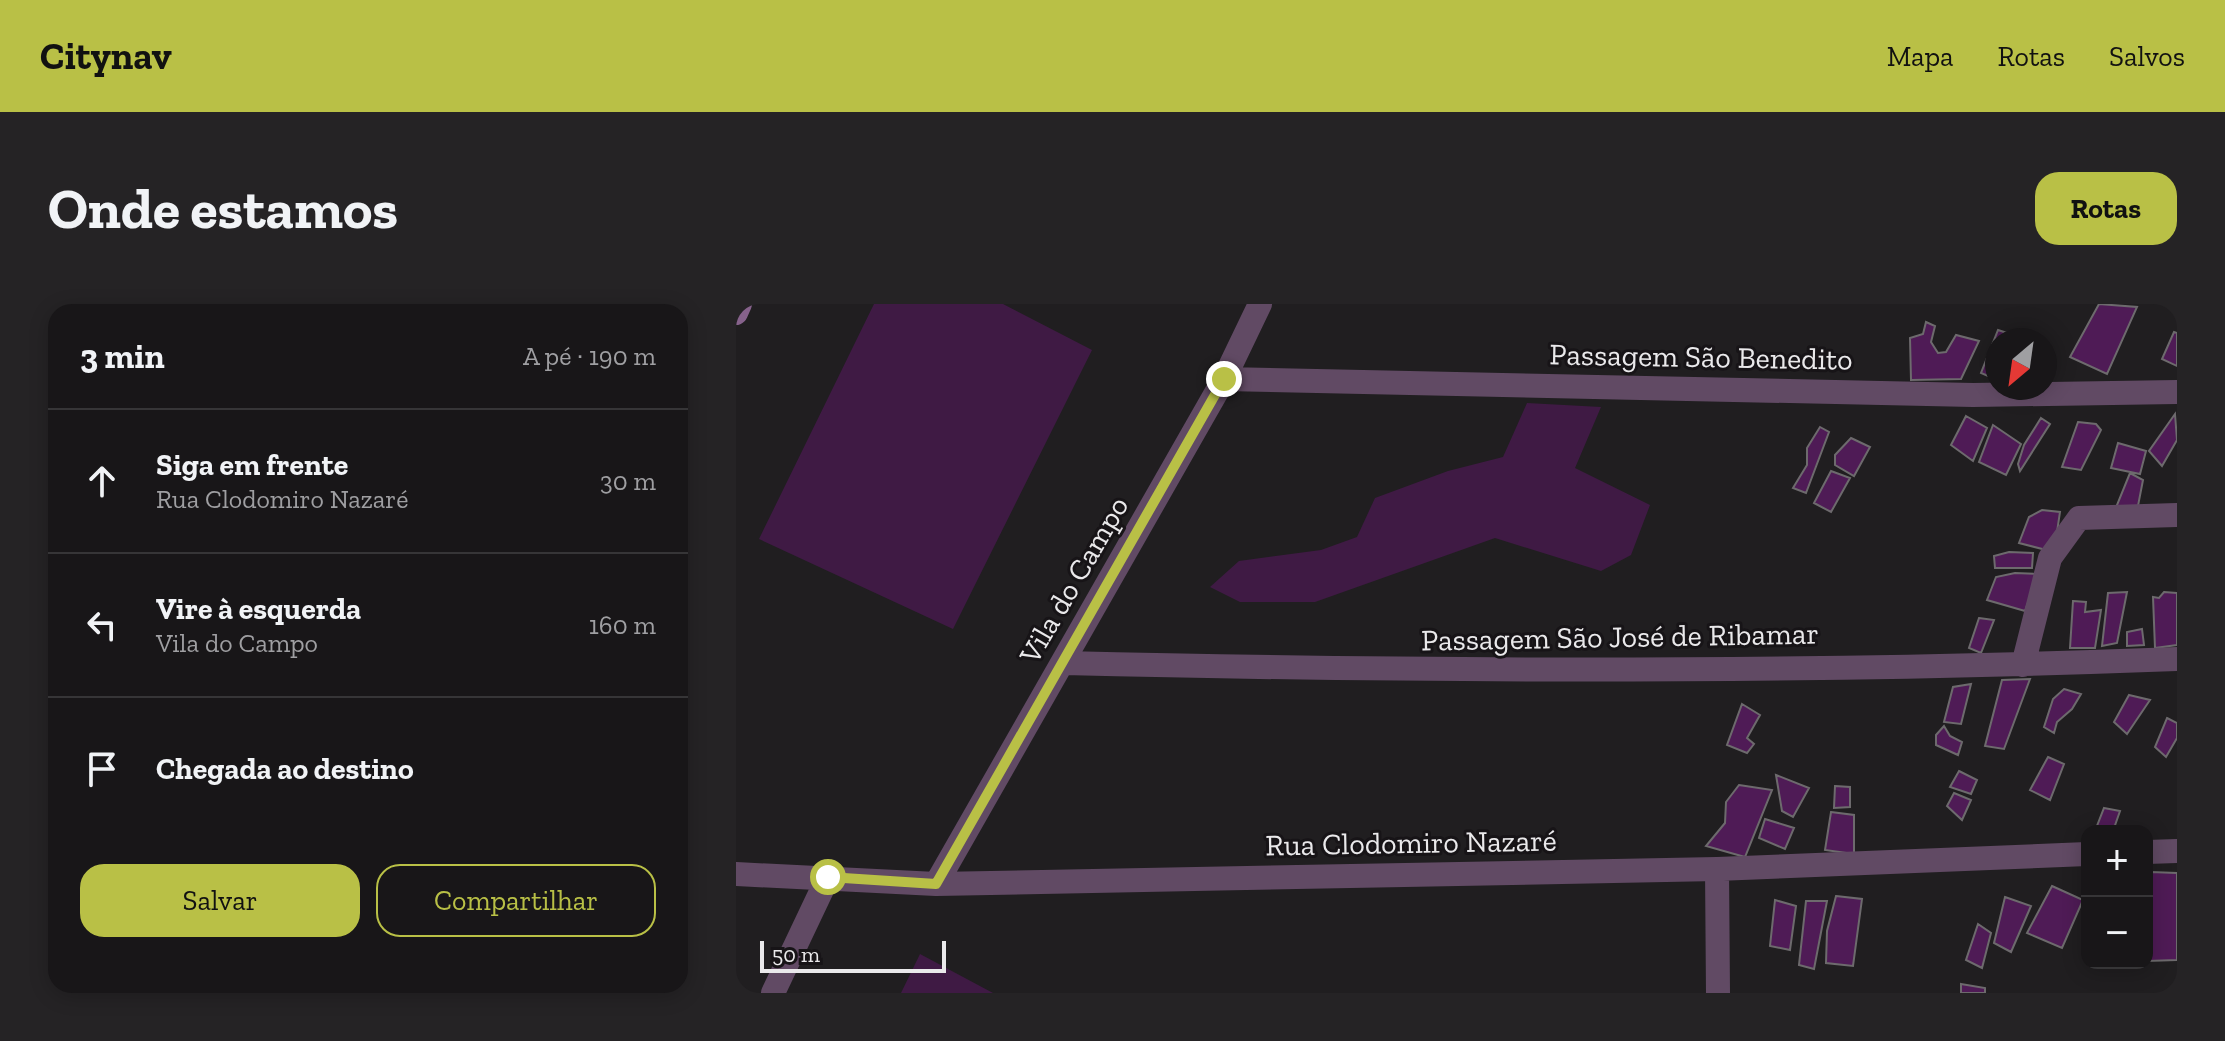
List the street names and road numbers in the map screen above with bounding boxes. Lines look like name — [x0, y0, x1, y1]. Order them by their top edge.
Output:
street label: Passagem São Benedito — [1549, 336, 1853, 378]
street label: Vila do Campo — [1011, 490, 1136, 671]
street label: Passagem São José de Ribamar — [1421, 616, 1819, 658]
street label: Rua Clodomiro Nazaré — [1265, 822, 1557, 864]

